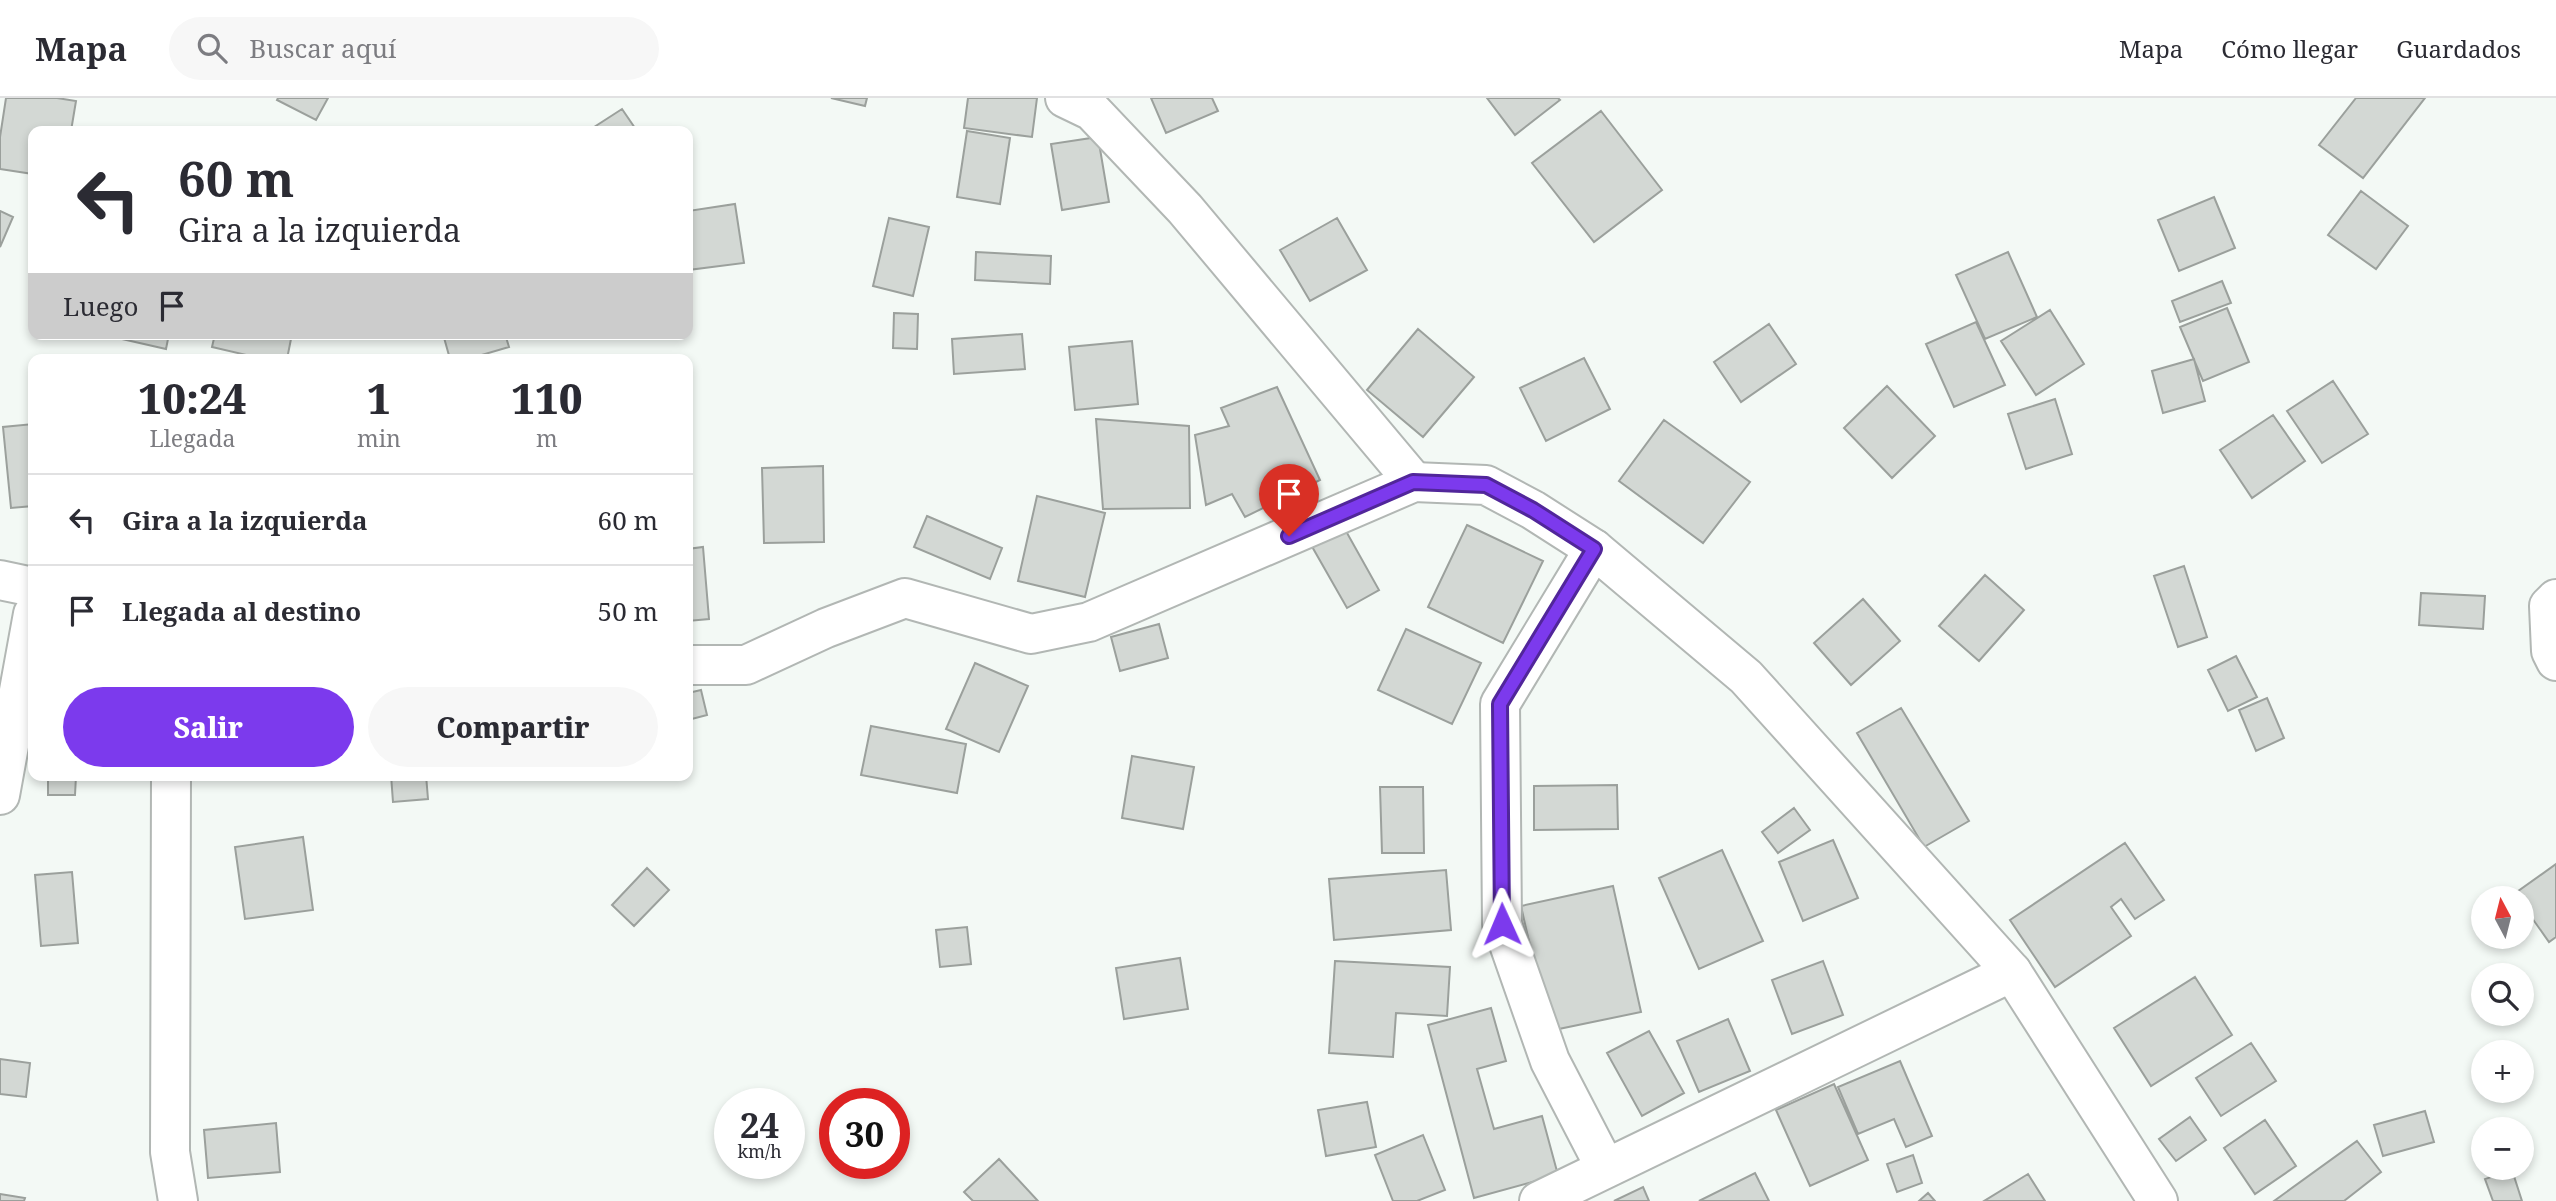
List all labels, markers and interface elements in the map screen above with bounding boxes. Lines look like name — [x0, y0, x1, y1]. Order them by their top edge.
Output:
search box — [169, 17, 659, 80]
text: Mapa — [35, 26, 127, 71]
icon: search — [193, 29, 231, 67]
text: Buscar aquí — [249, 30, 396, 66]
text: Mapa — [2119, 32, 2183, 65]
text: Cómo llegar — [2221, 32, 2358, 65]
text: Guardados — [2396, 32, 2521, 65]
text: 60 m — [178, 145, 294, 211]
icon: left — [63, 154, 154, 245]
text: Gira a la izquierda — [178, 208, 461, 251]
icon: arrive — [153, 287, 191, 325]
text: Luego — [63, 288, 139, 324]
text: 10:24 — [138, 369, 247, 426]
text: 1 — [367, 369, 391, 426]
text: 110 — [511, 369, 583, 426]
text: Llegada — [149, 422, 236, 454]
text: min — [357, 422, 401, 454]
text: m — [536, 422, 558, 454]
pin — [1259, 464, 1319, 536]
icon: arrive — [1270, 475, 1308, 513]
icon: left — [63, 501, 101, 539]
text: Gira a la izquierda — [122, 502, 368, 538]
text: 60 m — [598, 502, 658, 538]
icon: arrive — [63, 592, 101, 630]
text: Llegada al destino — [122, 593, 361, 629]
text: 50 m — [598, 593, 658, 629]
button: Salir — [63, 687, 354, 767]
button: Compartir — [368, 687, 658, 767]
north arrow — [2471, 886, 2534, 948]
map controls — [2471, 886, 2534, 1180]
position arrow — [1465, 887, 1539, 961]
button: search — [2471, 963, 2534, 1026]
button: + — [2471, 1040, 2534, 1103]
speed limit sign: 30 — [819, 1088, 910, 1179]
text: 24 — [740, 1101, 779, 1148]
button: − — [2471, 1117, 2534, 1180]
text: km/h — [737, 1139, 782, 1163]

